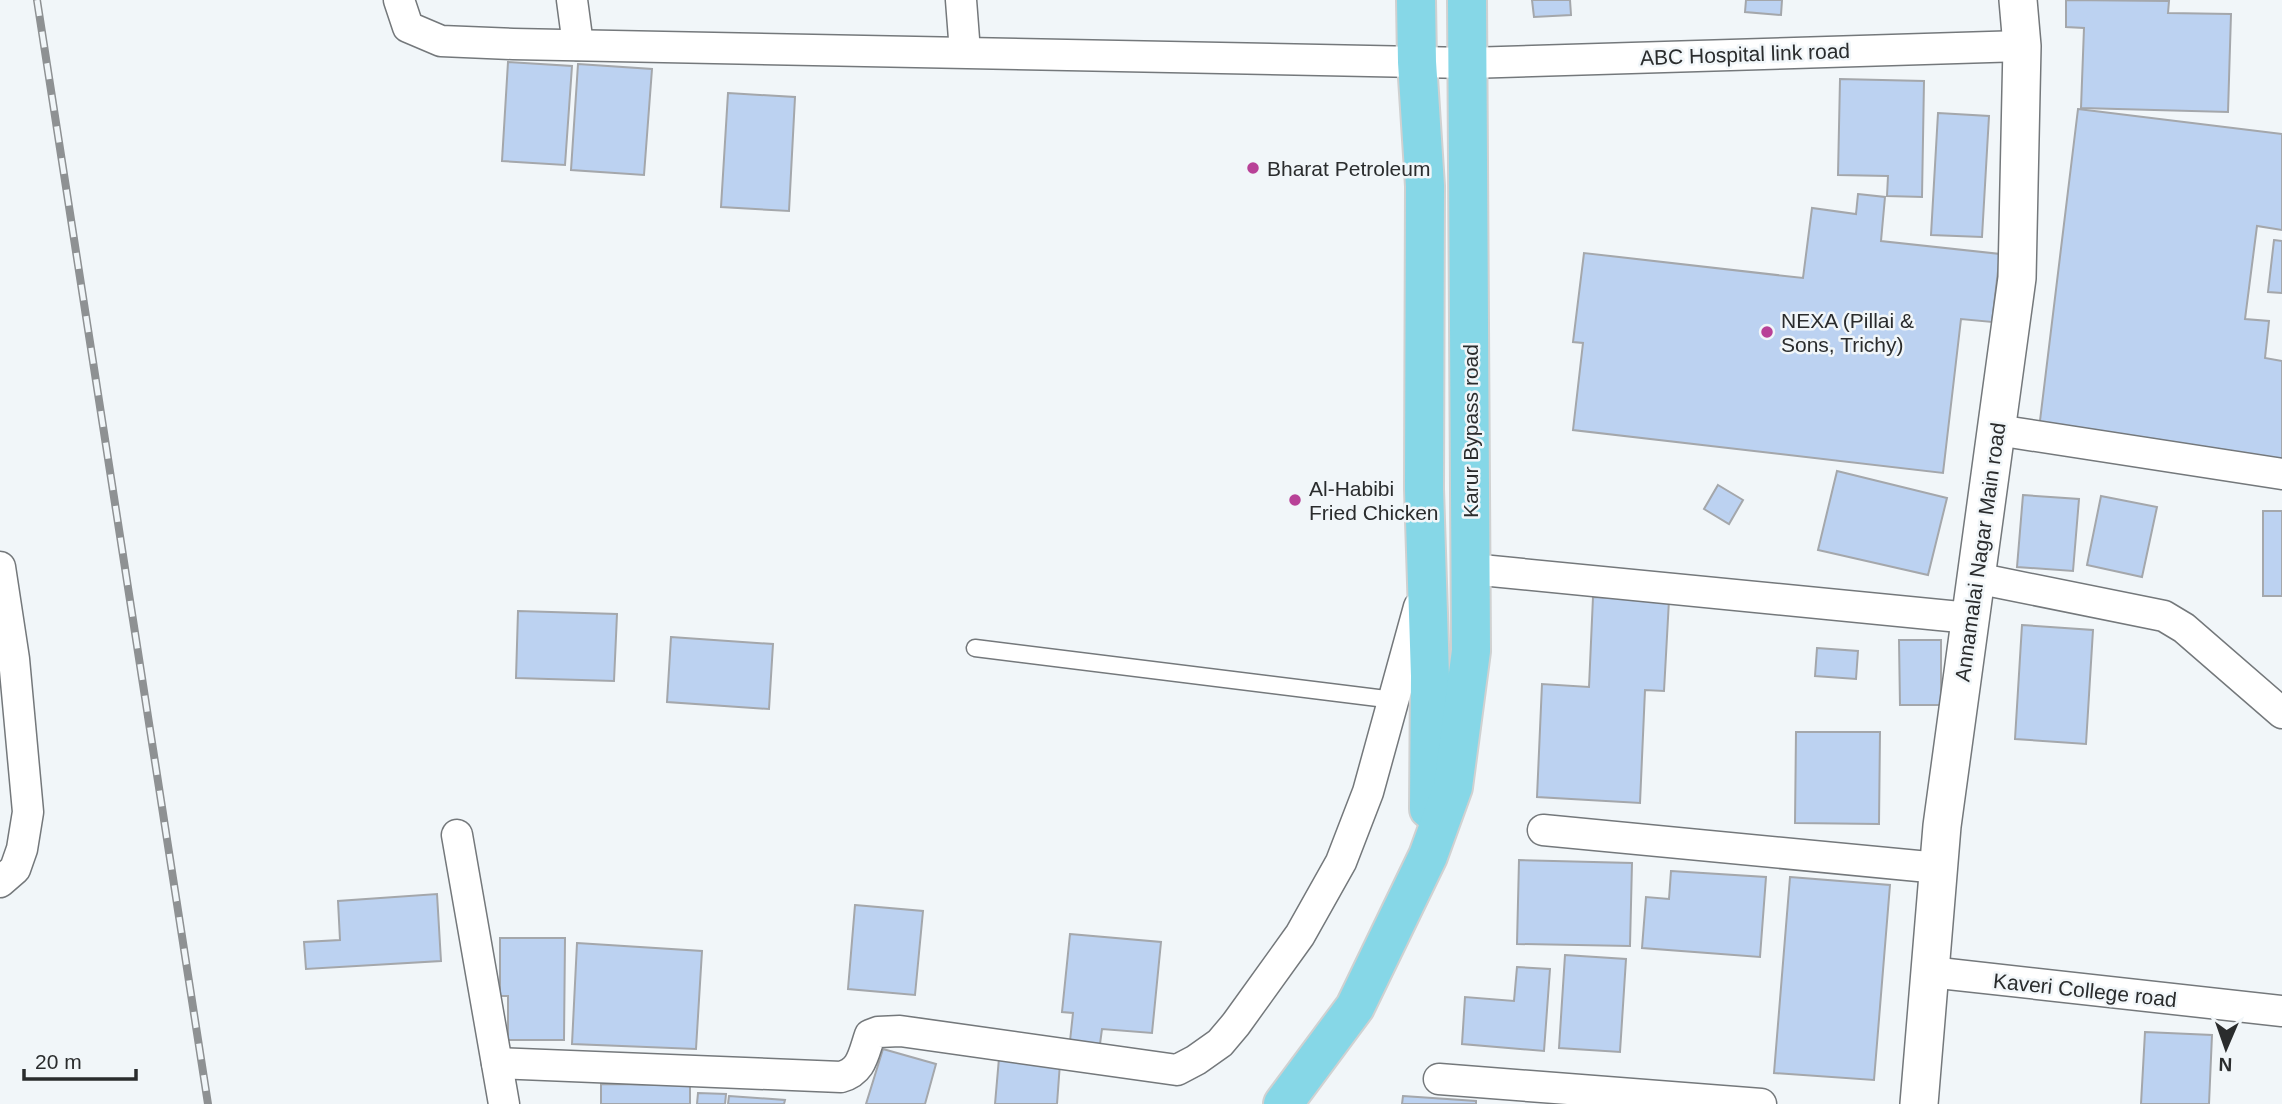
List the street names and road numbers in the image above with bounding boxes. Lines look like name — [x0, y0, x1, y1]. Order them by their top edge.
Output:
street label: ABC Hospital link road — [1640, 39, 1850, 69]
street label: Karur Bypass road — [1459, 344, 1482, 518]
street label: Annamalai Nagar Main road — [1950, 421, 2010, 683]
street label: Kaveri College road — [1992, 969, 2178, 1011]

